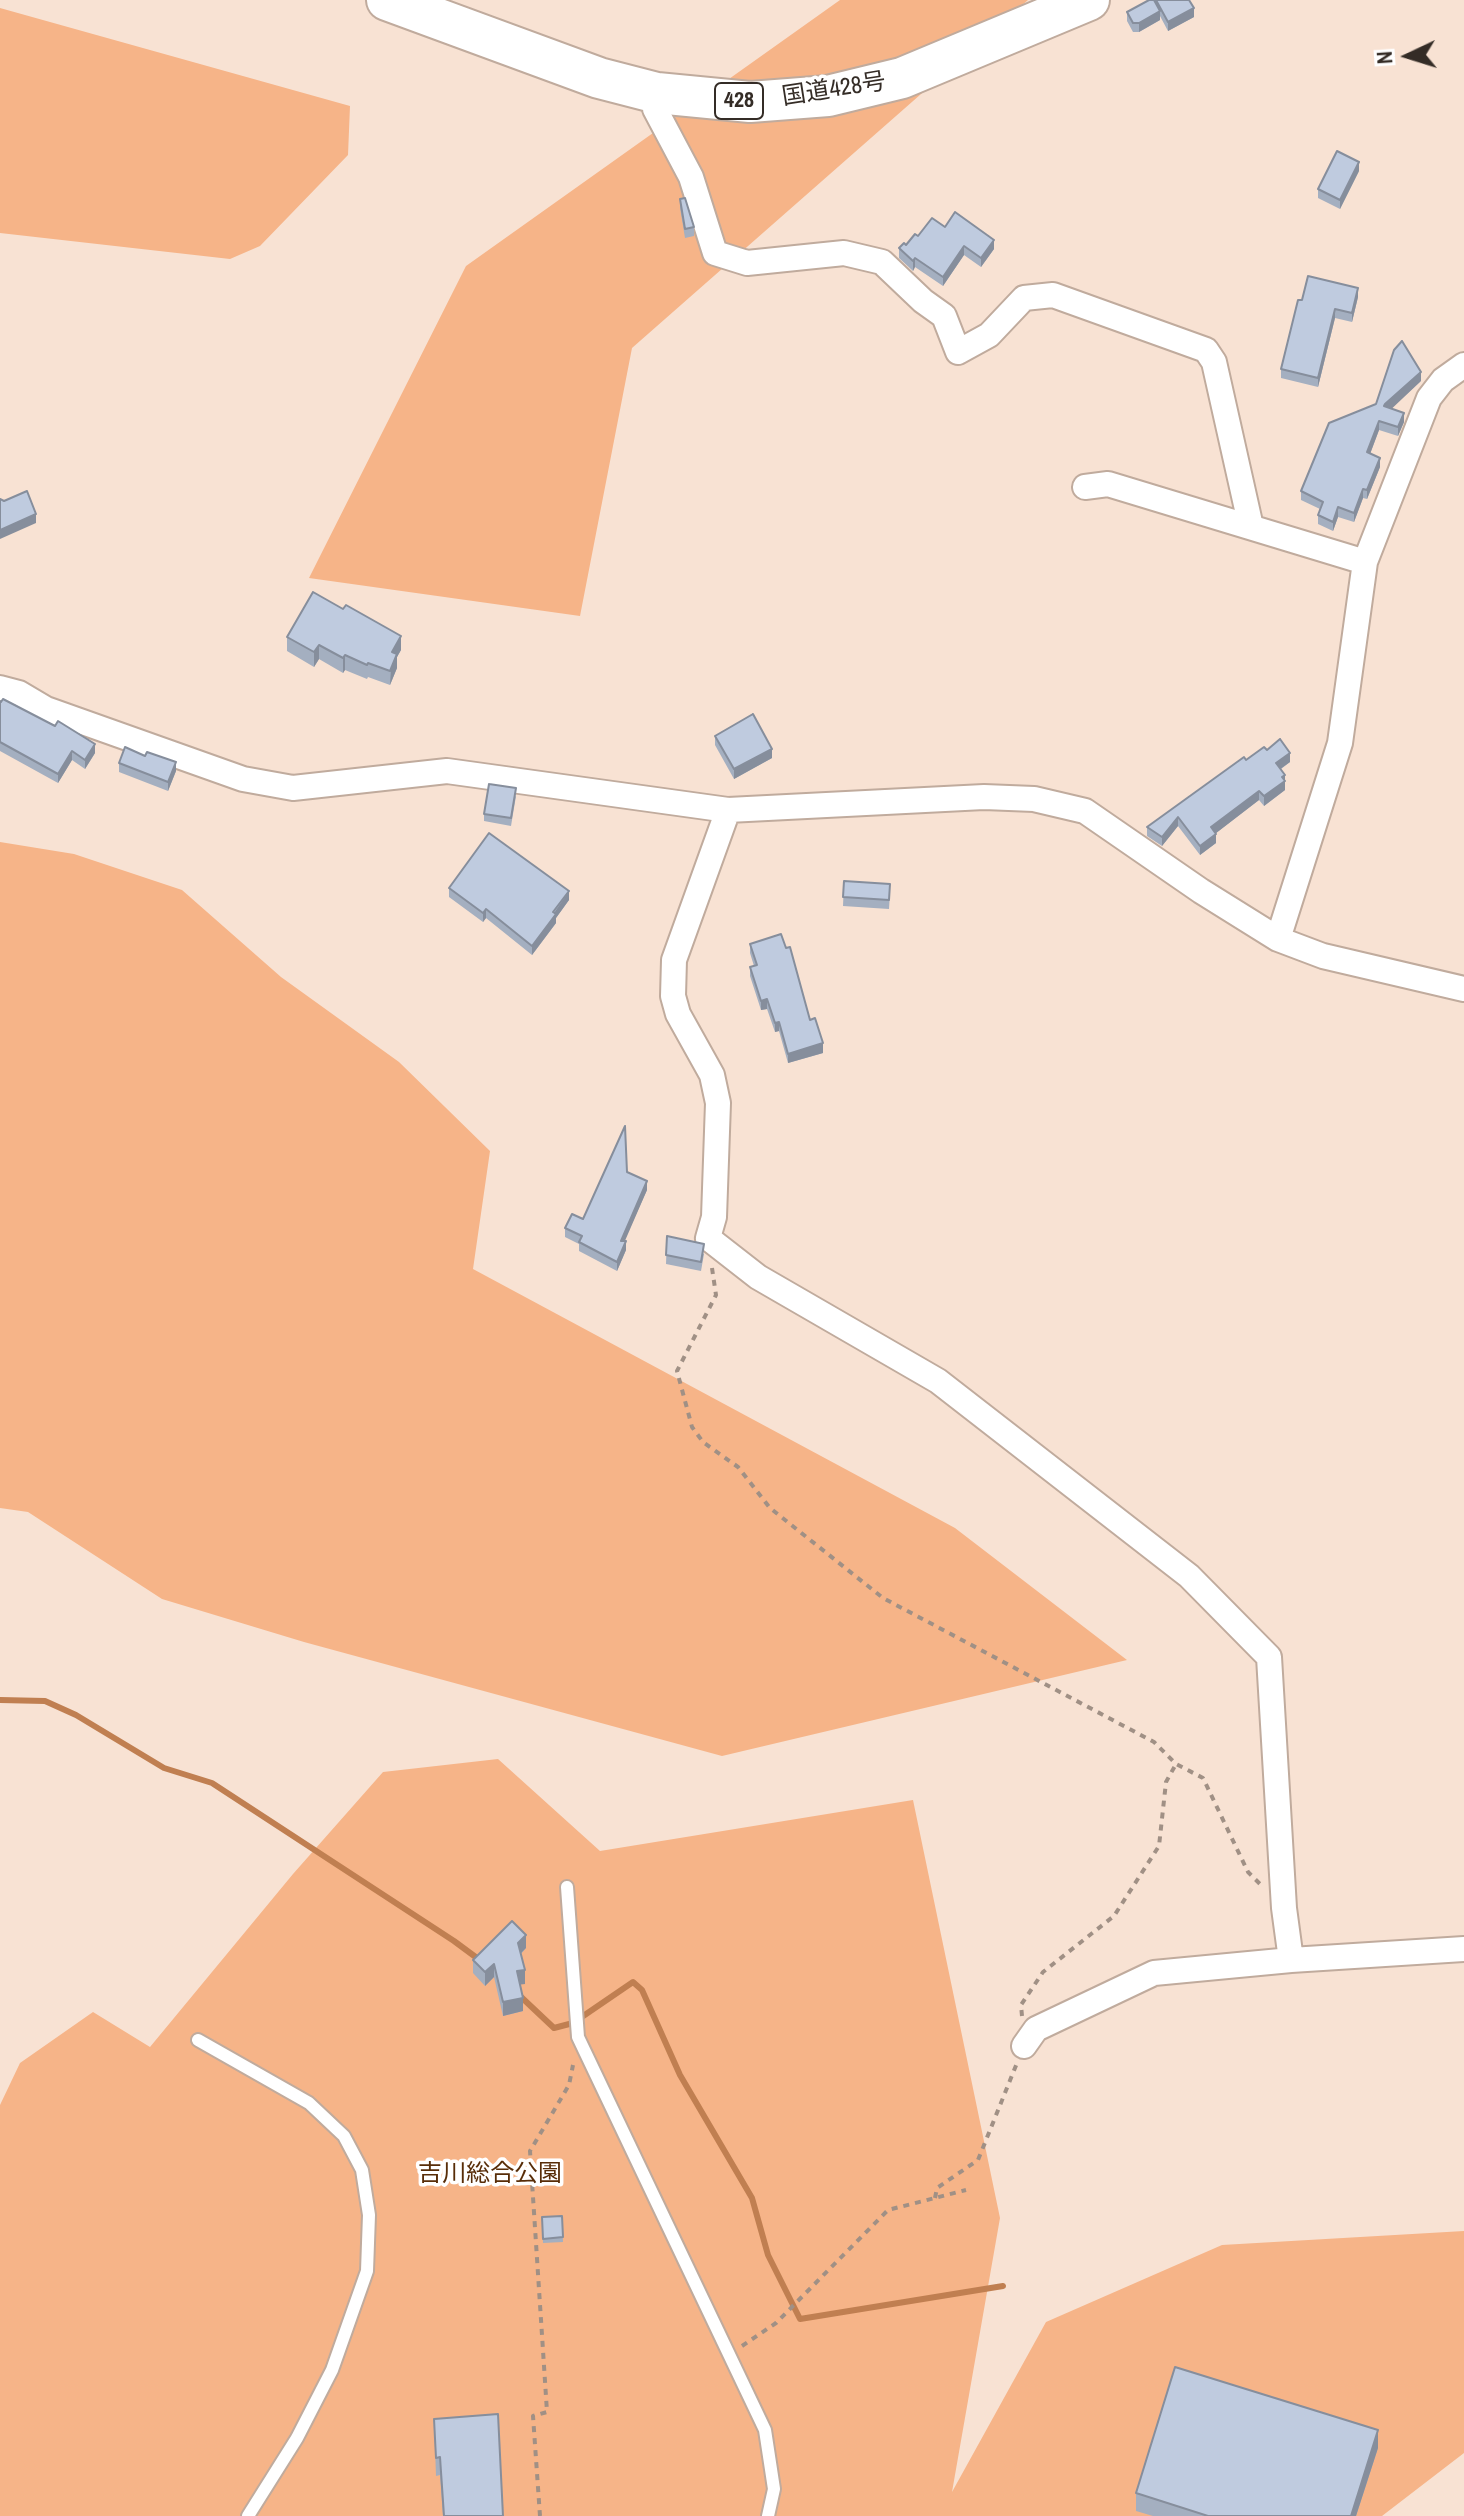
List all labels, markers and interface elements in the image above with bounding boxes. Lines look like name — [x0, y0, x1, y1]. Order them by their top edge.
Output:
north arrow — [1368, 16, 1448, 96]
text: N — [1369, 50, 1399, 65]
street label: 国道428号 — [780, 68, 888, 112]
road number: 428 — [715, 83, 763, 119]
park label: 吉川総合公園 — [418, 2161, 562, 2189]

